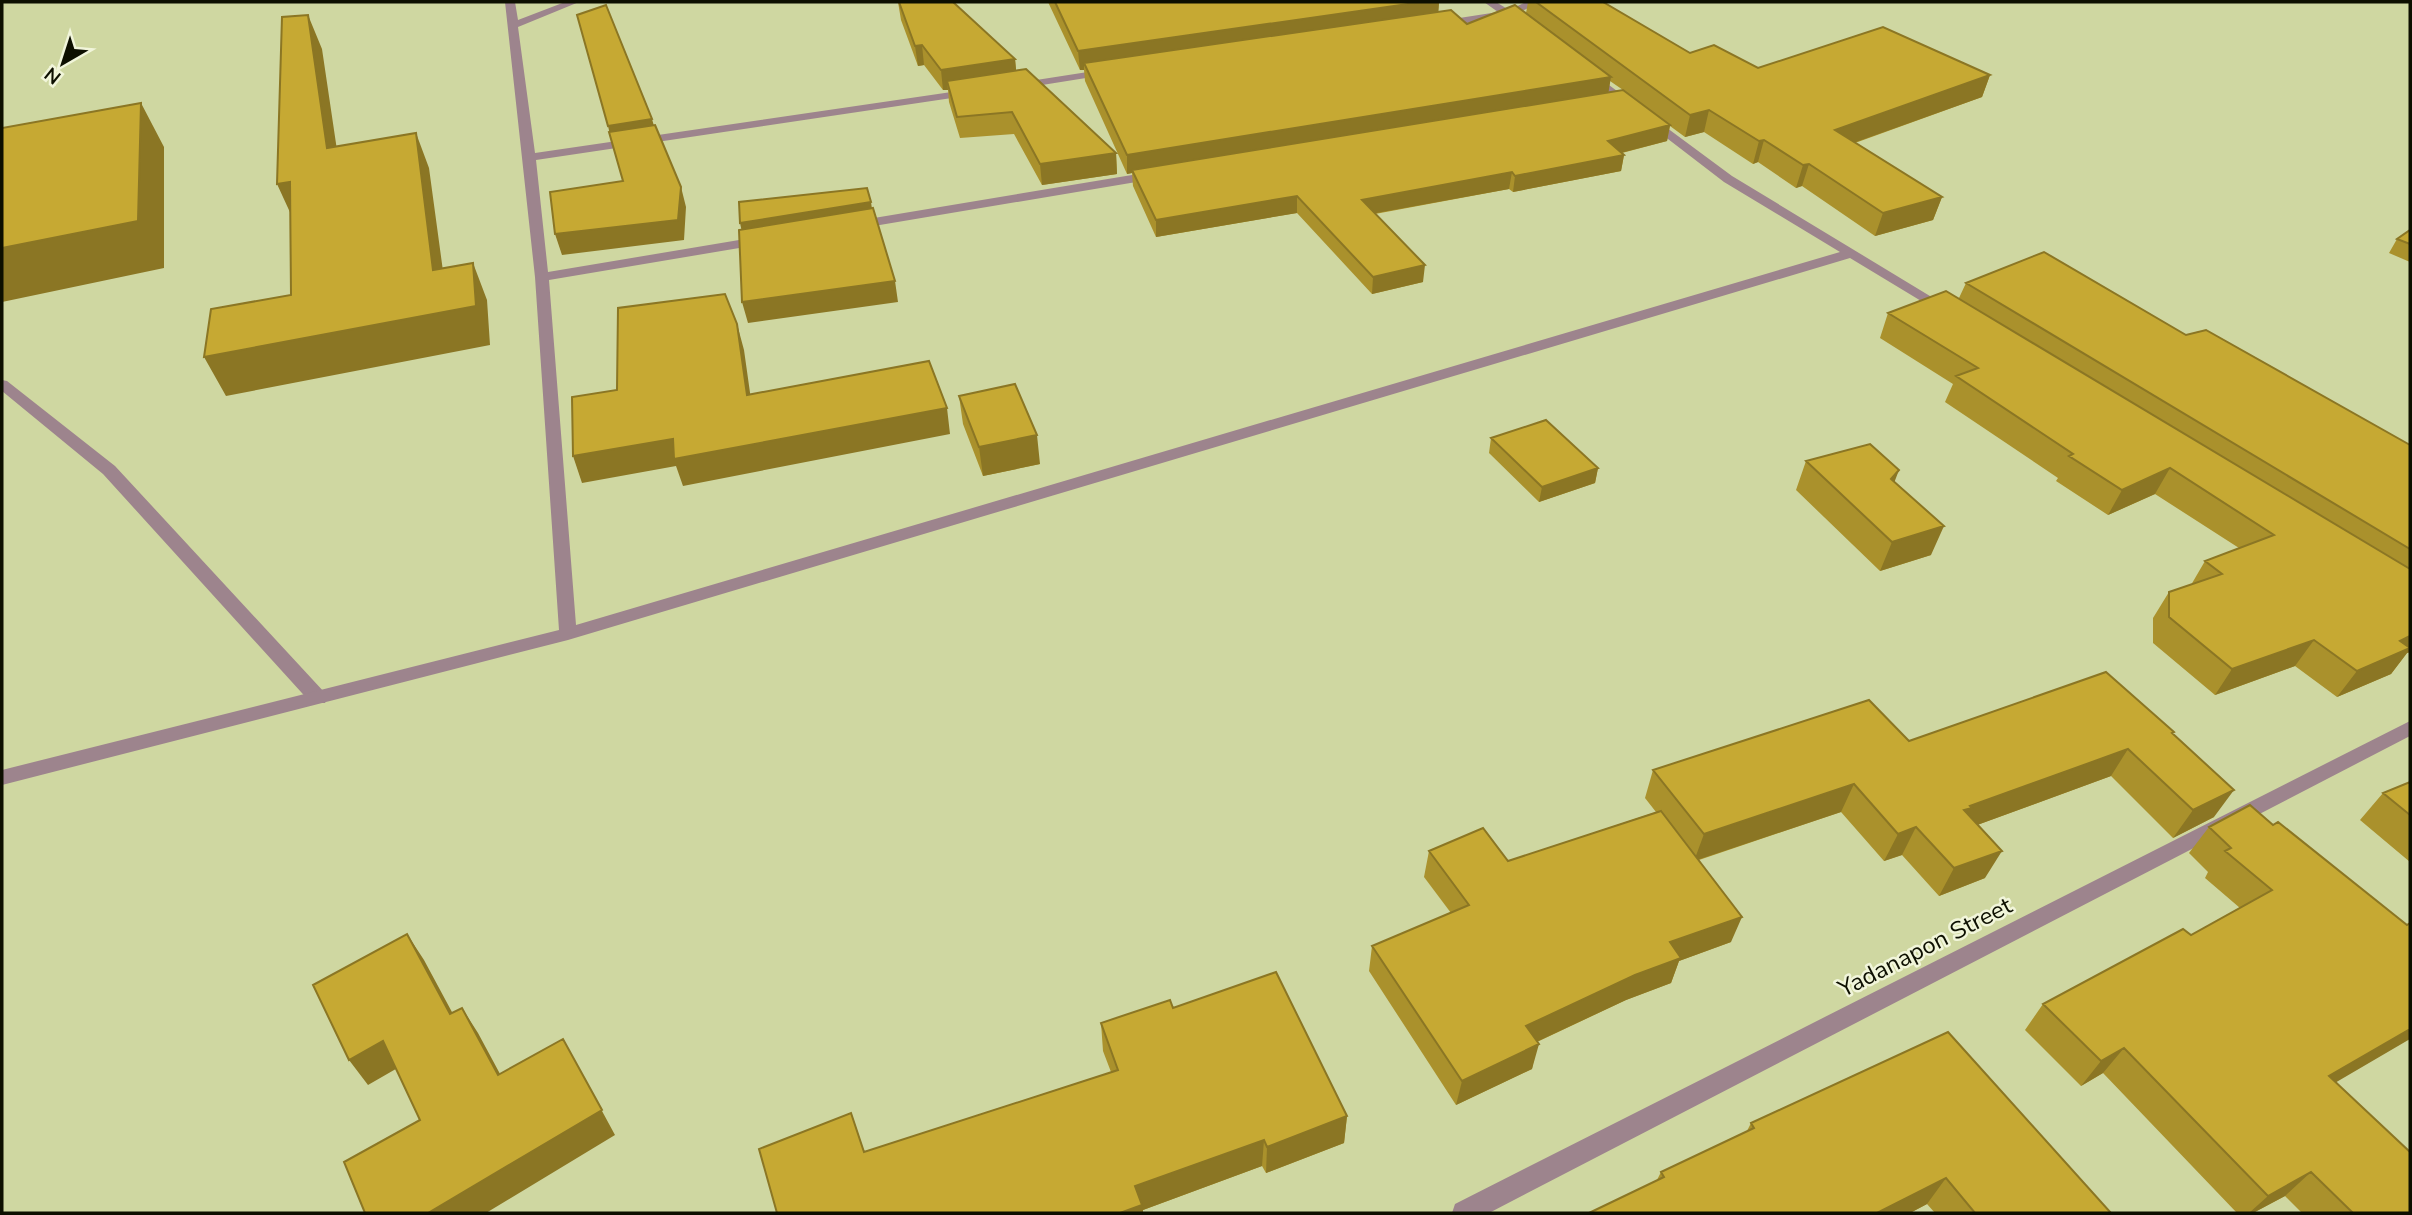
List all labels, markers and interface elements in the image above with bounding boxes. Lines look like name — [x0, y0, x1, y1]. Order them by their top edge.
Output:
north arrow — [28, 28, 98, 98]
text: N — [39, 61, 67, 90]
street label: Yadanapon Street — [1832, 889, 2018, 1005]

